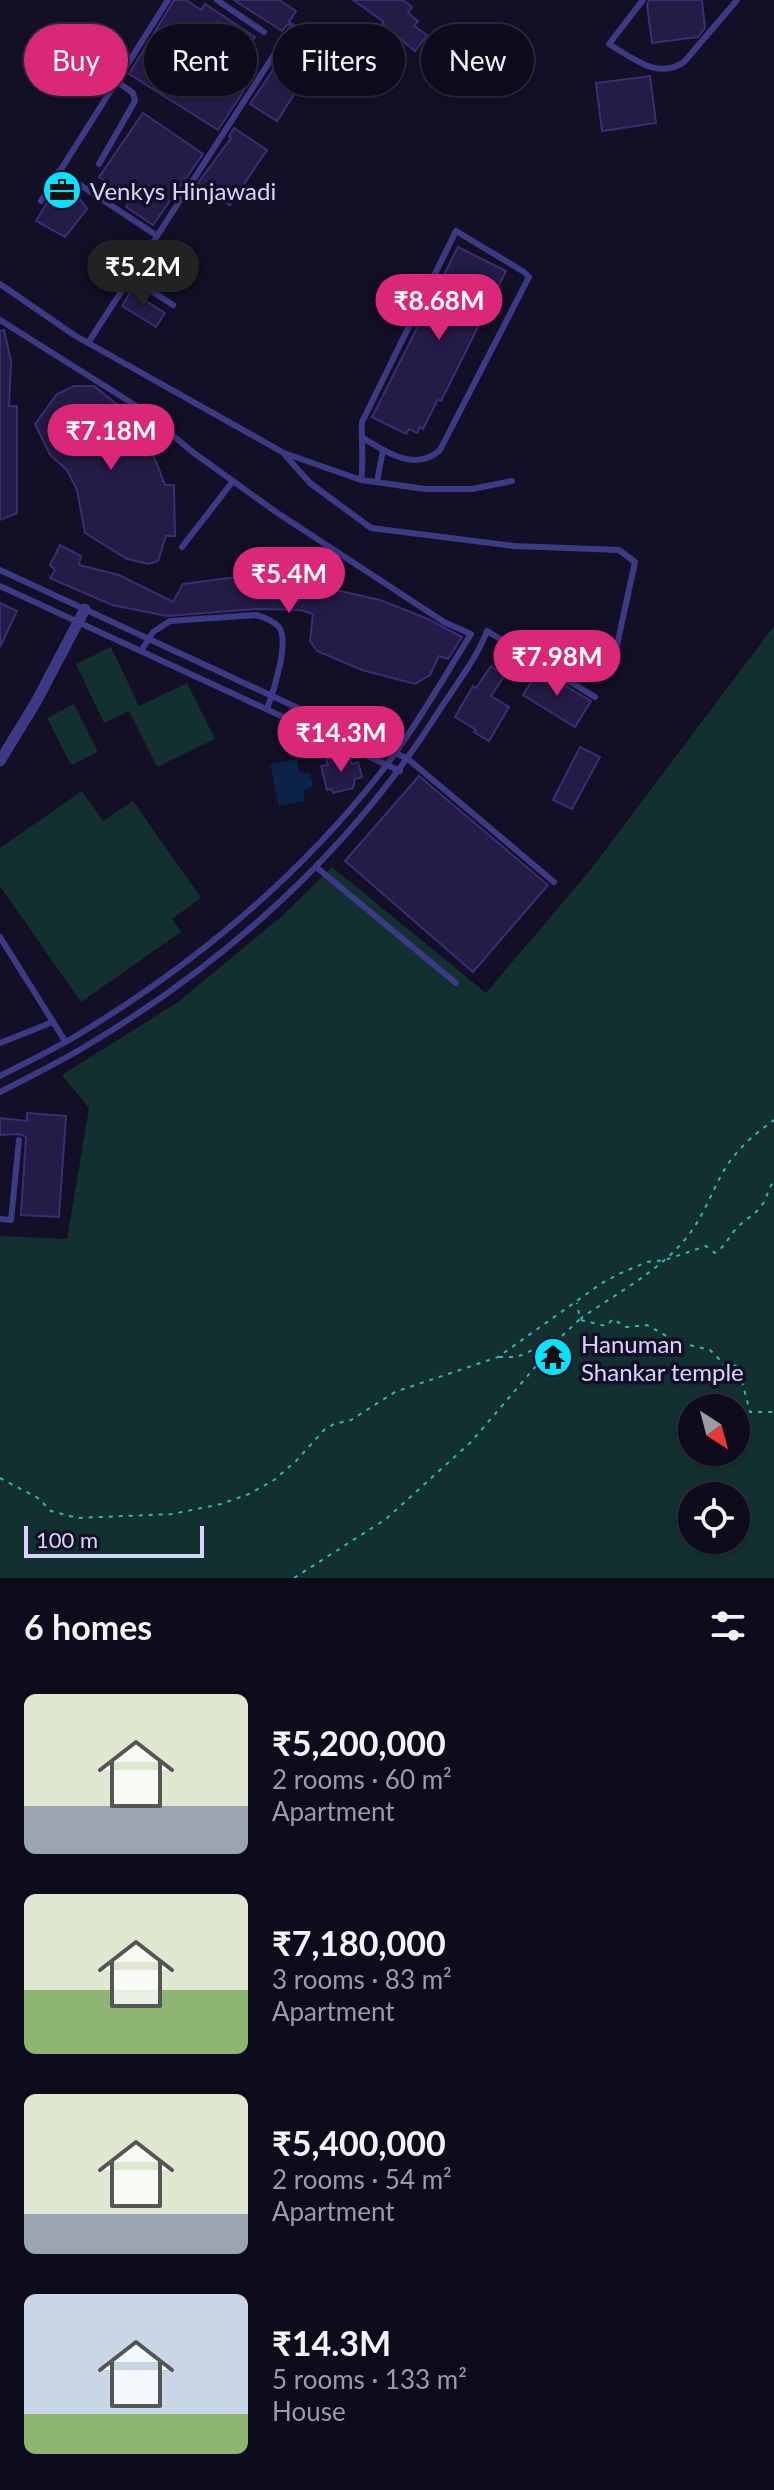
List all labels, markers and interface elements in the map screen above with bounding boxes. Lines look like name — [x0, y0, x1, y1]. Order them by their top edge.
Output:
chip: Buy — [24, 24, 128, 96]
chip: Rent — [144, 24, 257, 96]
chip: Filters — [273, 24, 405, 96]
chip: New — [421, 24, 534, 96]
office icon: Venkys Hinjawadi — [41, 169, 83, 211]
place label: Venkys Hinjawadi — [90, 176, 276, 205]
pin: ₹5.2M — [87, 240, 199, 308]
text: ₹5.2M — [105, 250, 181, 282]
pin: ₹8.68M — [374, 274, 504, 342]
text: ₹8.68M — [393, 284, 485, 316]
pin: ₹7.18M — [46, 404, 176, 472]
text: ₹7.18M — [65, 414, 157, 446]
pin: ₹5.4M — [233, 547, 345, 615]
text: ₹5.4M — [251, 557, 327, 589]
pin: ₹7.98M — [492, 630, 622, 698]
text: ₹7.98M — [511, 640, 603, 672]
pin: ₹14.3M — [276, 706, 406, 774]
text: ₹14.3M — [295, 716, 387, 748]
place label: Hanuman Shankar temple — [581, 1329, 744, 1386]
temple icon: Hanuman Shankar temple — [532, 1336, 574, 1378]
north arrow — [678, 1394, 750, 1466]
map controls — [678, 1394, 750, 1554]
button: locate — [678, 1482, 750, 1554]
scale bar — [24, 1522, 204, 1558]
text: 100 m — [36, 1526, 98, 1553]
icon: filters — [706, 1604, 750, 1648]
text: 6 homes — [24, 1606, 152, 1647]
text: ₹5,200,000 — [272, 1722, 446, 1763]
icon: home — [88, 1726, 184, 1822]
text: 2 rooms · 60 m² — [272, 1763, 452, 1795]
text: Apartment — [272, 1795, 395, 1827]
text: ₹7,180,000 — [272, 1922, 446, 1963]
icon: home — [88, 1926, 184, 2022]
text: 3 rooms · 83 m² — [272, 1963, 452, 1995]
text: Apartment — [272, 1995, 395, 2027]
text: ₹5,400,000 — [272, 2122, 446, 2163]
icon: home — [88, 2126, 184, 2222]
text: 2 rooms · 54 m² — [272, 2163, 452, 2195]
text: Apartment — [272, 2195, 395, 2227]
text: ₹14.3M — [272, 2322, 391, 2363]
icon: home — [88, 2326, 184, 2422]
text: 5 rooms · 133 m² — [272, 2363, 467, 2395]
text: House — [272, 2395, 346, 2427]

